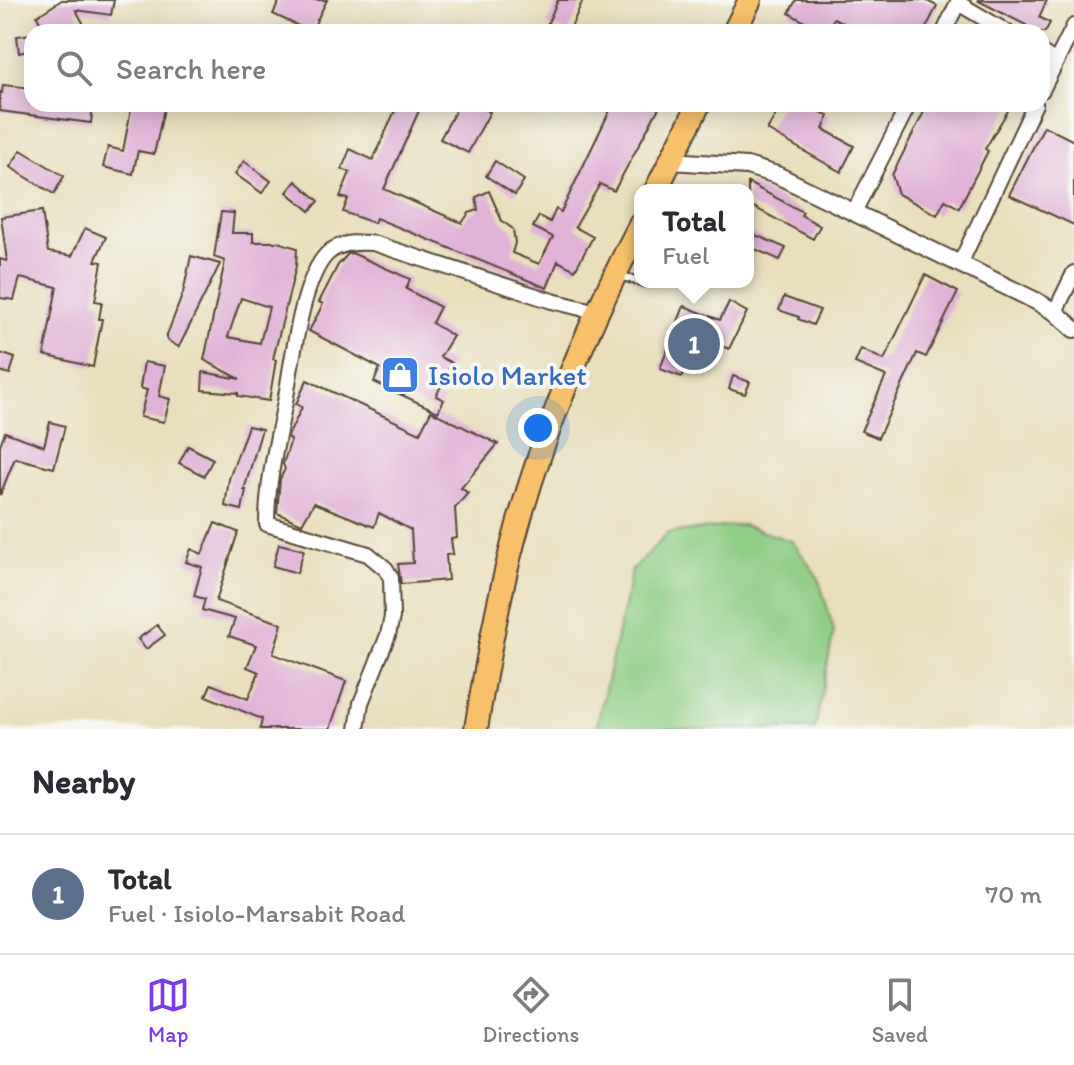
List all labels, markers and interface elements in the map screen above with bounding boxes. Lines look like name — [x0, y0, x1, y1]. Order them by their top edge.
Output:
search box — [24, 24, 1050, 112]
icon: search — [52, 46, 96, 90]
text: Search here — [116, 50, 266, 87]
popup — [634, 184, 754, 288]
text: Total — [662, 202, 726, 239]
text: Fuel — [662, 239, 709, 271]
pin: 1 — [668, 314, 720, 374]
shop icon: Isiolo Market — [379, 354, 421, 396]
place label: Isiolo Market — [428, 358, 587, 392]
your location — [518, 408, 558, 448]
text: Nearby — [32, 761, 135, 802]
text: Total — [108, 860, 172, 897]
text: 1 — [52, 878, 64, 910]
text: 70 m — [985, 878, 1042, 910]
text: Fuel · Isiolo-Marsabit Road — [108, 897, 406, 929]
tab: Map — [146, 973, 190, 1048]
tab: Directions — [483, 973, 579, 1048]
tab: Saved — [872, 973, 928, 1048]

